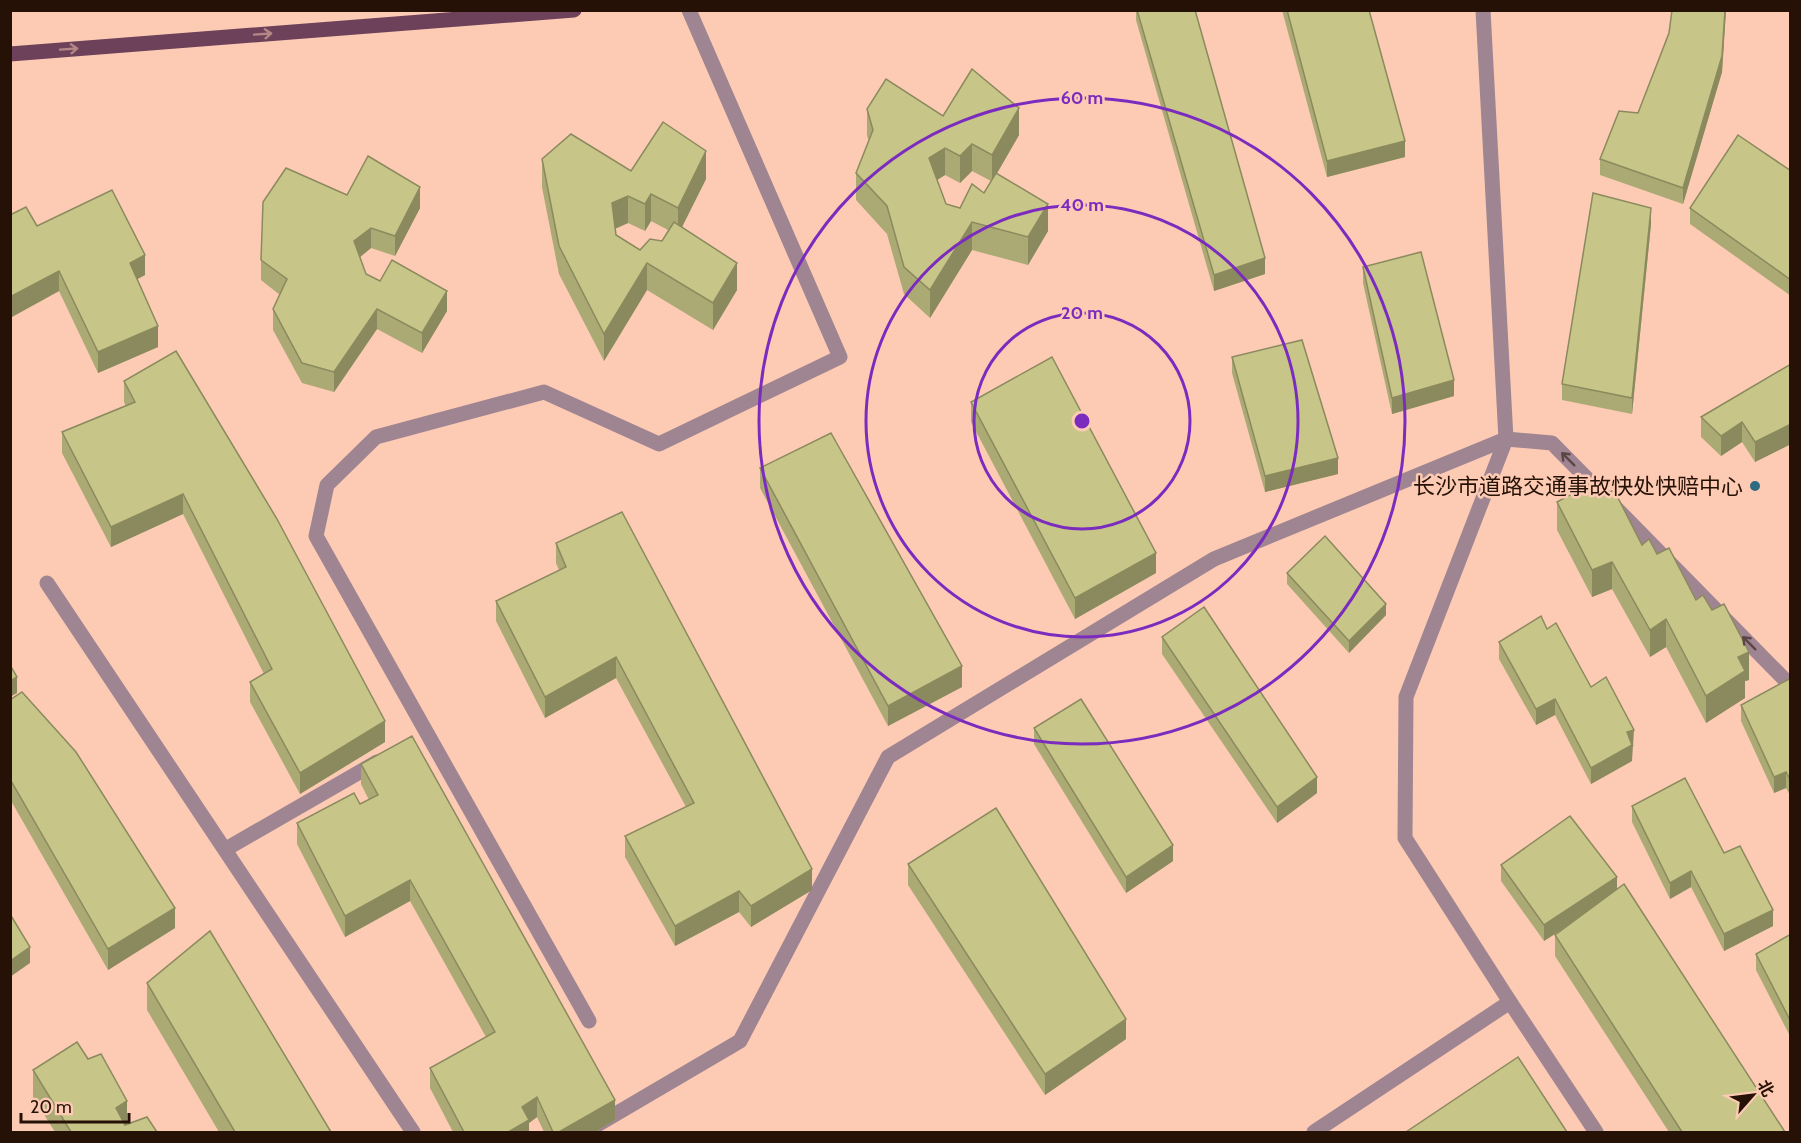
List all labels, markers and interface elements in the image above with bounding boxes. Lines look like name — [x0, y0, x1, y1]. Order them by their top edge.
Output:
one-way arrow — [253, 28, 273, 39]
one-way arrow — [58, 43, 78, 54]
text: 60 m — [1061, 87, 1103, 109]
text: 40 m — [1060, 194, 1104, 216]
text: 20 m — [1061, 302, 1103, 324]
centre of rings — [1072, 411, 1092, 431]
one-way arrow — [1561, 452, 1576, 467]
place label: 长沙市道路交通事故快处快赔中心 — [1413, 473, 1743, 500]
marker: 长沙市道路交通事故快处快赔中心 — [1748, 479, 1762, 493]
one-way arrow — [1742, 636, 1757, 651]
north arrow — [1723, 1065, 1783, 1125]
text: 北 — [1754, 1077, 1778, 1100]
scale bar — [21, 1086, 129, 1124]
text: 20 m — [30, 1096, 72, 1118]

